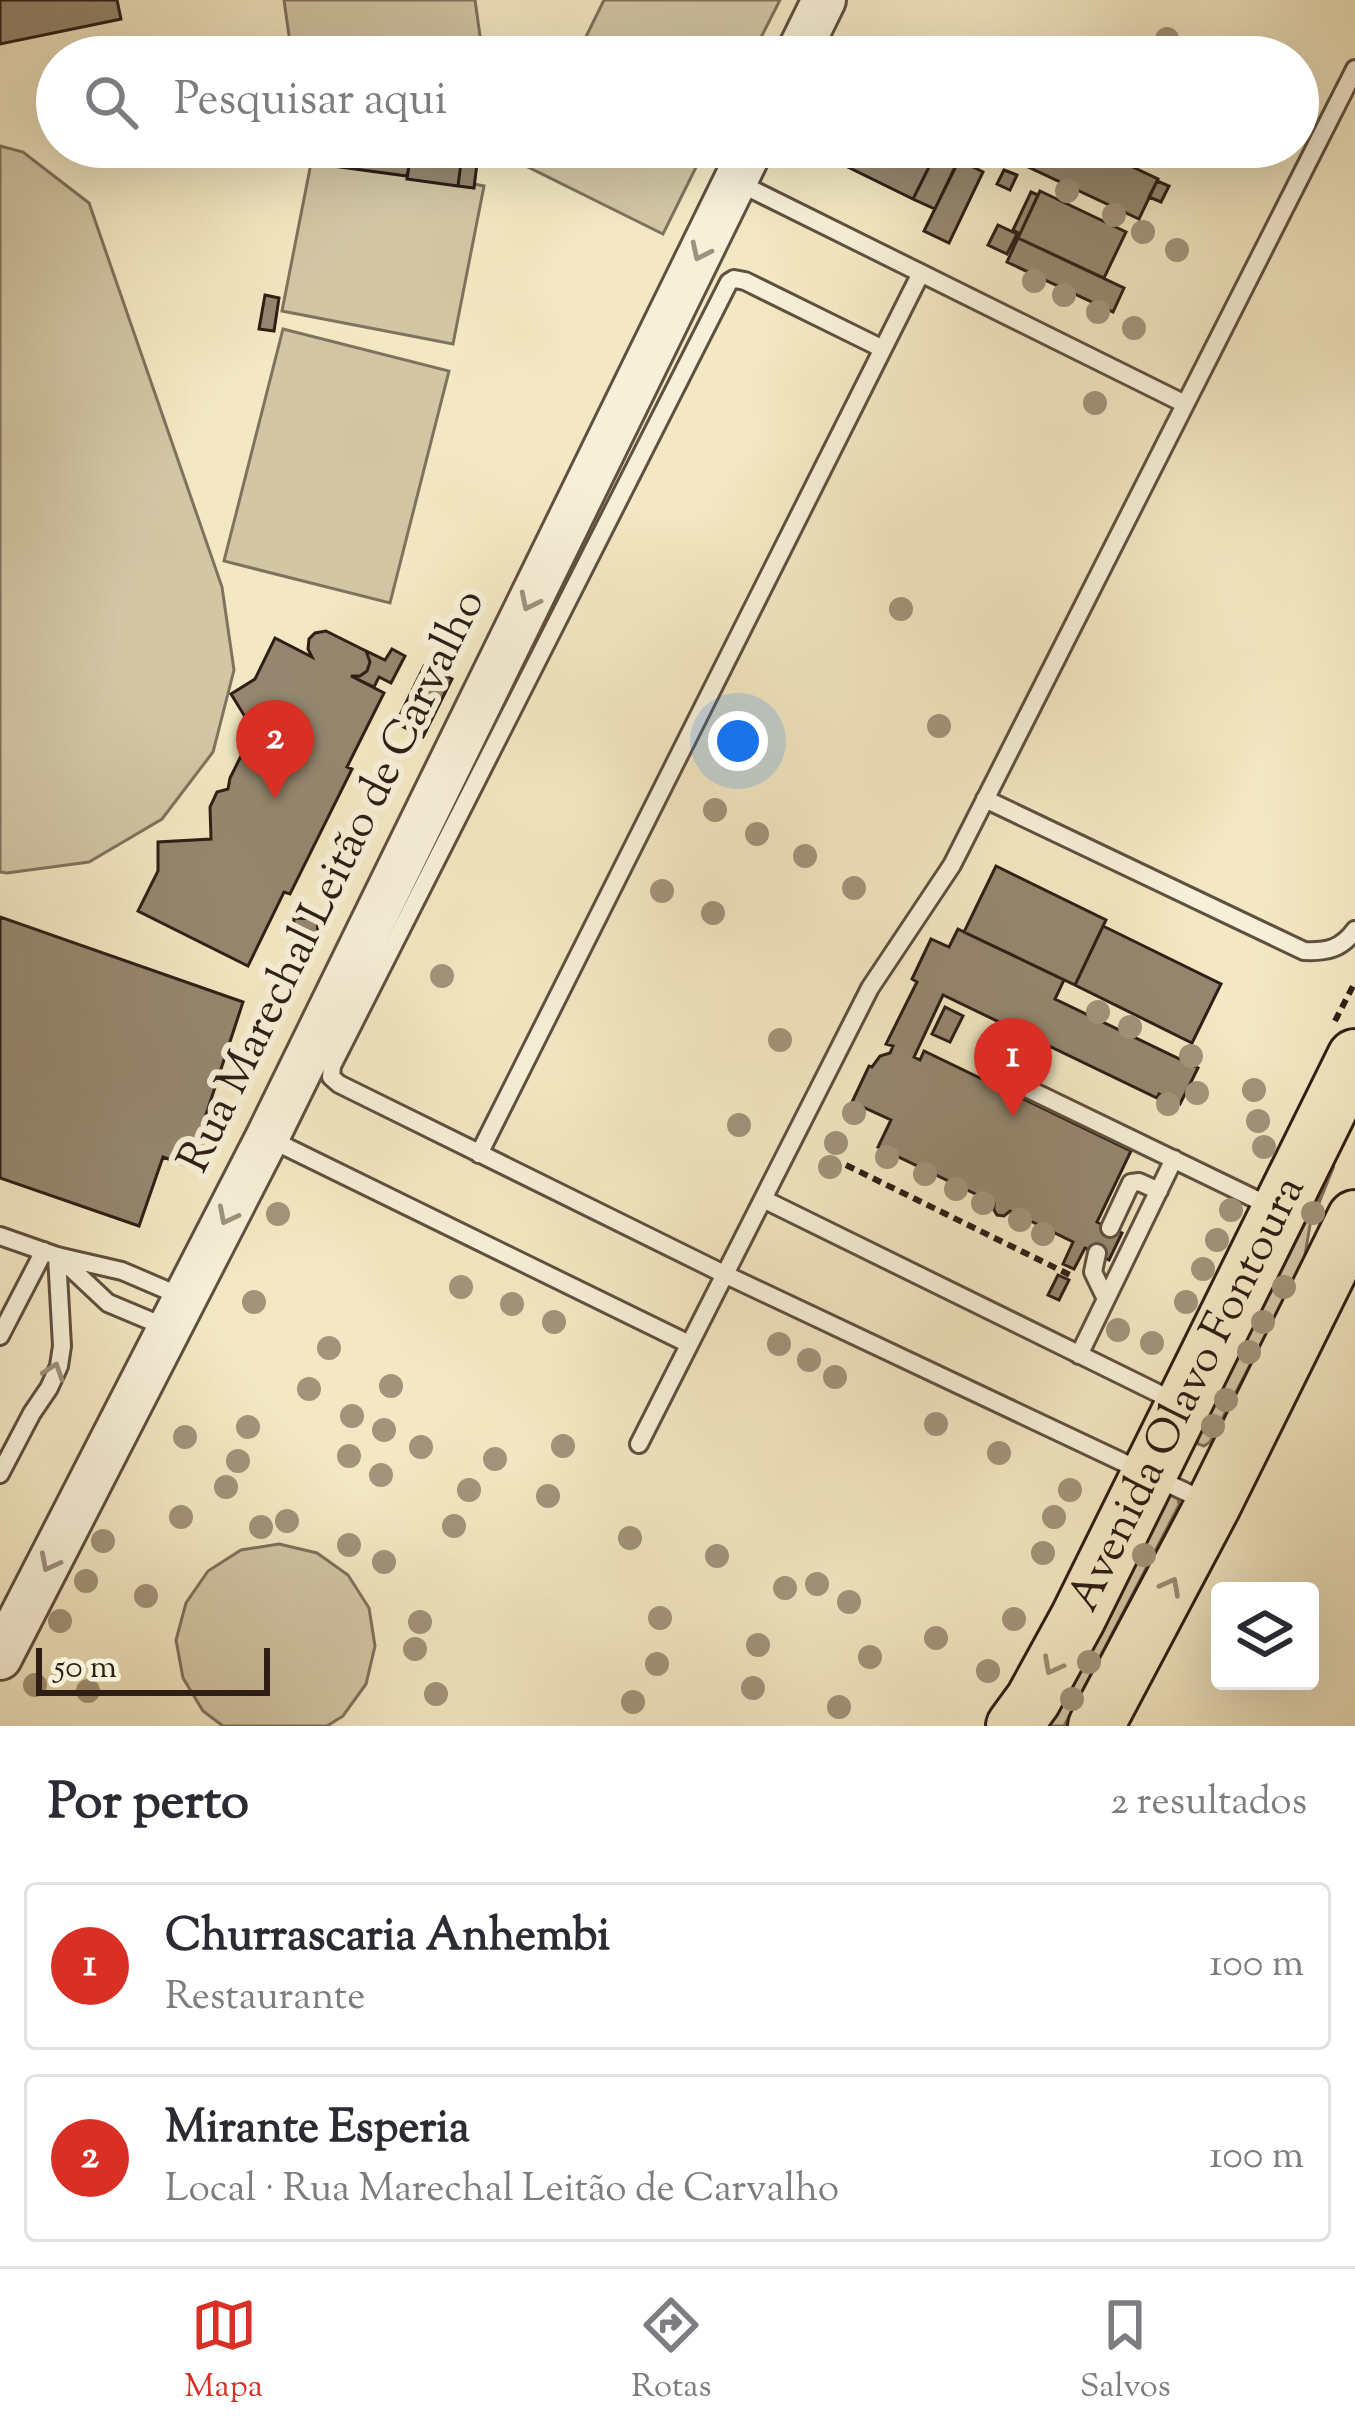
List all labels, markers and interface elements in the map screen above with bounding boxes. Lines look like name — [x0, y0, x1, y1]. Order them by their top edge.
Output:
search box — [36, 36, 1319, 168]
icon: search — [78, 69, 144, 135]
text: Pesquisar aqui — [174, 70, 447, 135]
one-way arrow — [691, 240, 714, 261]
street label: Rua Marechal Leitão de Carvalho — [164, 579, 504, 1185]
one-way arrow — [520, 590, 543, 612]
pin: 2 — [236, 700, 314, 799]
your location — [708, 711, 768, 771]
pin: 1 — [974, 1018, 1052, 1117]
street label: Avenida Olavo Fontoura — [1053, 1166, 1323, 1623]
one-way arrow — [217, 1204, 241, 1225]
one-way arrow — [40, 1362, 64, 1383]
one-way arrow — [40, 1551, 63, 1572]
one-way arrow — [1157, 1577, 1180, 1599]
map controls — [1211, 1582, 1319, 1690]
button: layers — [1211, 1582, 1319, 1690]
scale bar — [36, 1642, 270, 1695]
text: 50 m — [54, 1645, 117, 1693]
one-way arrow — [1043, 1653, 1066, 1674]
text: Por perto — [48, 1768, 249, 1841]
text: 2 resultados — [1110, 1776, 1307, 1832]
text: Churrascaria Anhembi — [165, 1906, 610, 1971]
text: 1 — [83, 1938, 97, 1994]
text: 100 m — [1209, 1938, 1304, 1994]
text: Restaurante — [165, 1971, 365, 2027]
text: Mirante Esperia — [165, 2098, 470, 2163]
text: 2 — [81, 2130, 99, 2186]
text: 100 m — [1209, 2130, 1304, 2186]
text: Local · Rua Marechal Leitão de Carvalho — [165, 2163, 839, 2219]
tab: Mapa — [184, 2292, 263, 2412]
tab: Rotas — [631, 2292, 711, 2412]
tab: Salvos — [1080, 2292, 1171, 2412]

